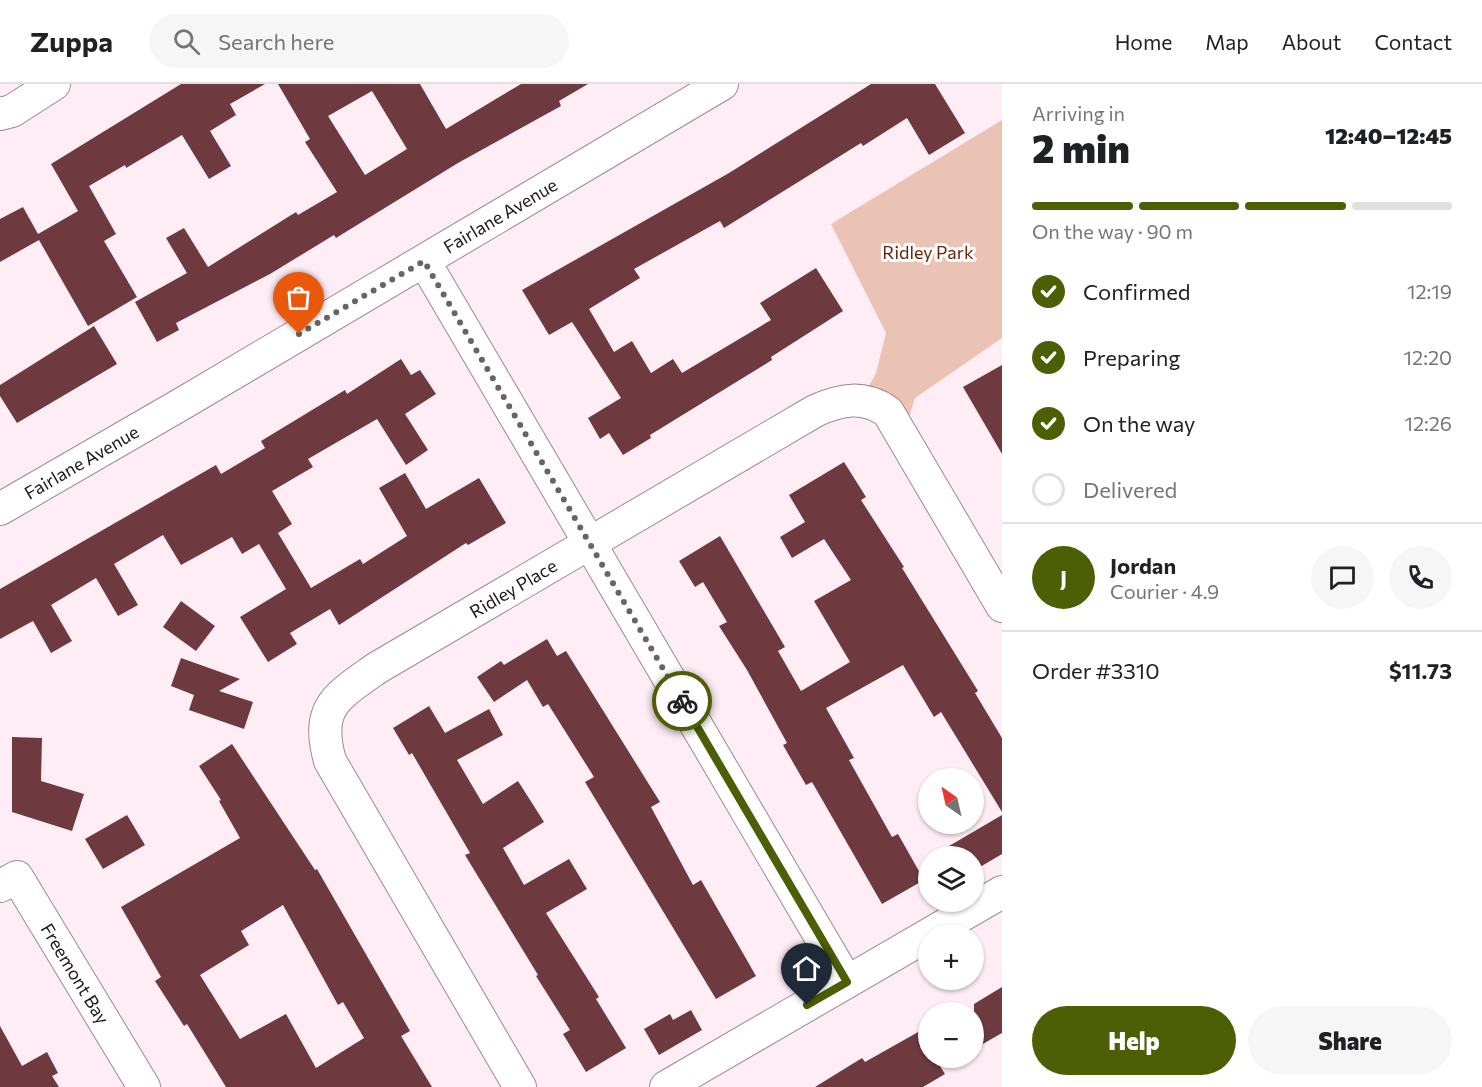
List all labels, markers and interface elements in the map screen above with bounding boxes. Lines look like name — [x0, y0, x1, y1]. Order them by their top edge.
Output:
search box — [149, 14, 569, 68]
text: Zuppa — [30, 24, 113, 58]
icon: search — [170, 25, 203, 58]
text: Search here — [218, 28, 334, 55]
text: Home — [1115, 29, 1172, 54]
text: Map — [1205, 29, 1249, 54]
text: About — [1282, 29, 1341, 54]
text: Contact — [1374, 29, 1452, 54]
text: Arriving in — [1032, 101, 1125, 125]
text: 12:40–12:45 — [1325, 122, 1452, 149]
text: 2 min — [1032, 123, 1130, 171]
street label: Fairlane Avenue — [439, 173, 561, 258]
text: On the way · 90 m — [1032, 219, 1193, 243]
park label: Ridley Park — [882, 241, 974, 263]
pin — [273, 272, 324, 334]
icon: check — [1032, 275, 1065, 308]
text: Confirmed — [1083, 278, 1190, 305]
text: 12:19 — [1407, 279, 1452, 303]
icon: bag — [282, 281, 315, 314]
icon: check — [1032, 341, 1065, 374]
text: Preparing — [1083, 344, 1180, 371]
text: 12:20 — [1404, 345, 1452, 369]
icon: check — [1032, 407, 1065, 440]
text: On the way — [1083, 410, 1195, 437]
text: 12:26 — [1404, 411, 1452, 435]
street label: Fairlane Avenue — [20, 420, 143, 504]
text: Delivered — [1083, 476, 1177, 503]
button: chat — [1311, 546, 1374, 609]
button: phone — [1389, 546, 1452, 609]
text: Jordan — [1110, 552, 1176, 579]
street label: Ridley Place — [465, 554, 561, 622]
text: J — [1060, 564, 1067, 591]
text: Courier · 4.9 — [1110, 579, 1219, 603]
text: Order #3310 — [1032, 657, 1160, 684]
text: $11.73 — [1389, 657, 1452, 684]
courier — [652, 671, 712, 731]
icon: bike — [666, 685, 699, 718]
north arrow — [918, 768, 984, 834]
map controls — [918, 768, 984, 1068]
button: layers — [918, 846, 984, 912]
street label: Freemont Bay — [37, 919, 114, 1028]
button: + — [918, 924, 984, 990]
pin — [781, 943, 832, 1005]
icon: home — [790, 952, 823, 985]
button: − — [918, 1002, 984, 1068]
button: Help — [1032, 1006, 1236, 1075]
button: Share — [1248, 1006, 1452, 1075]

